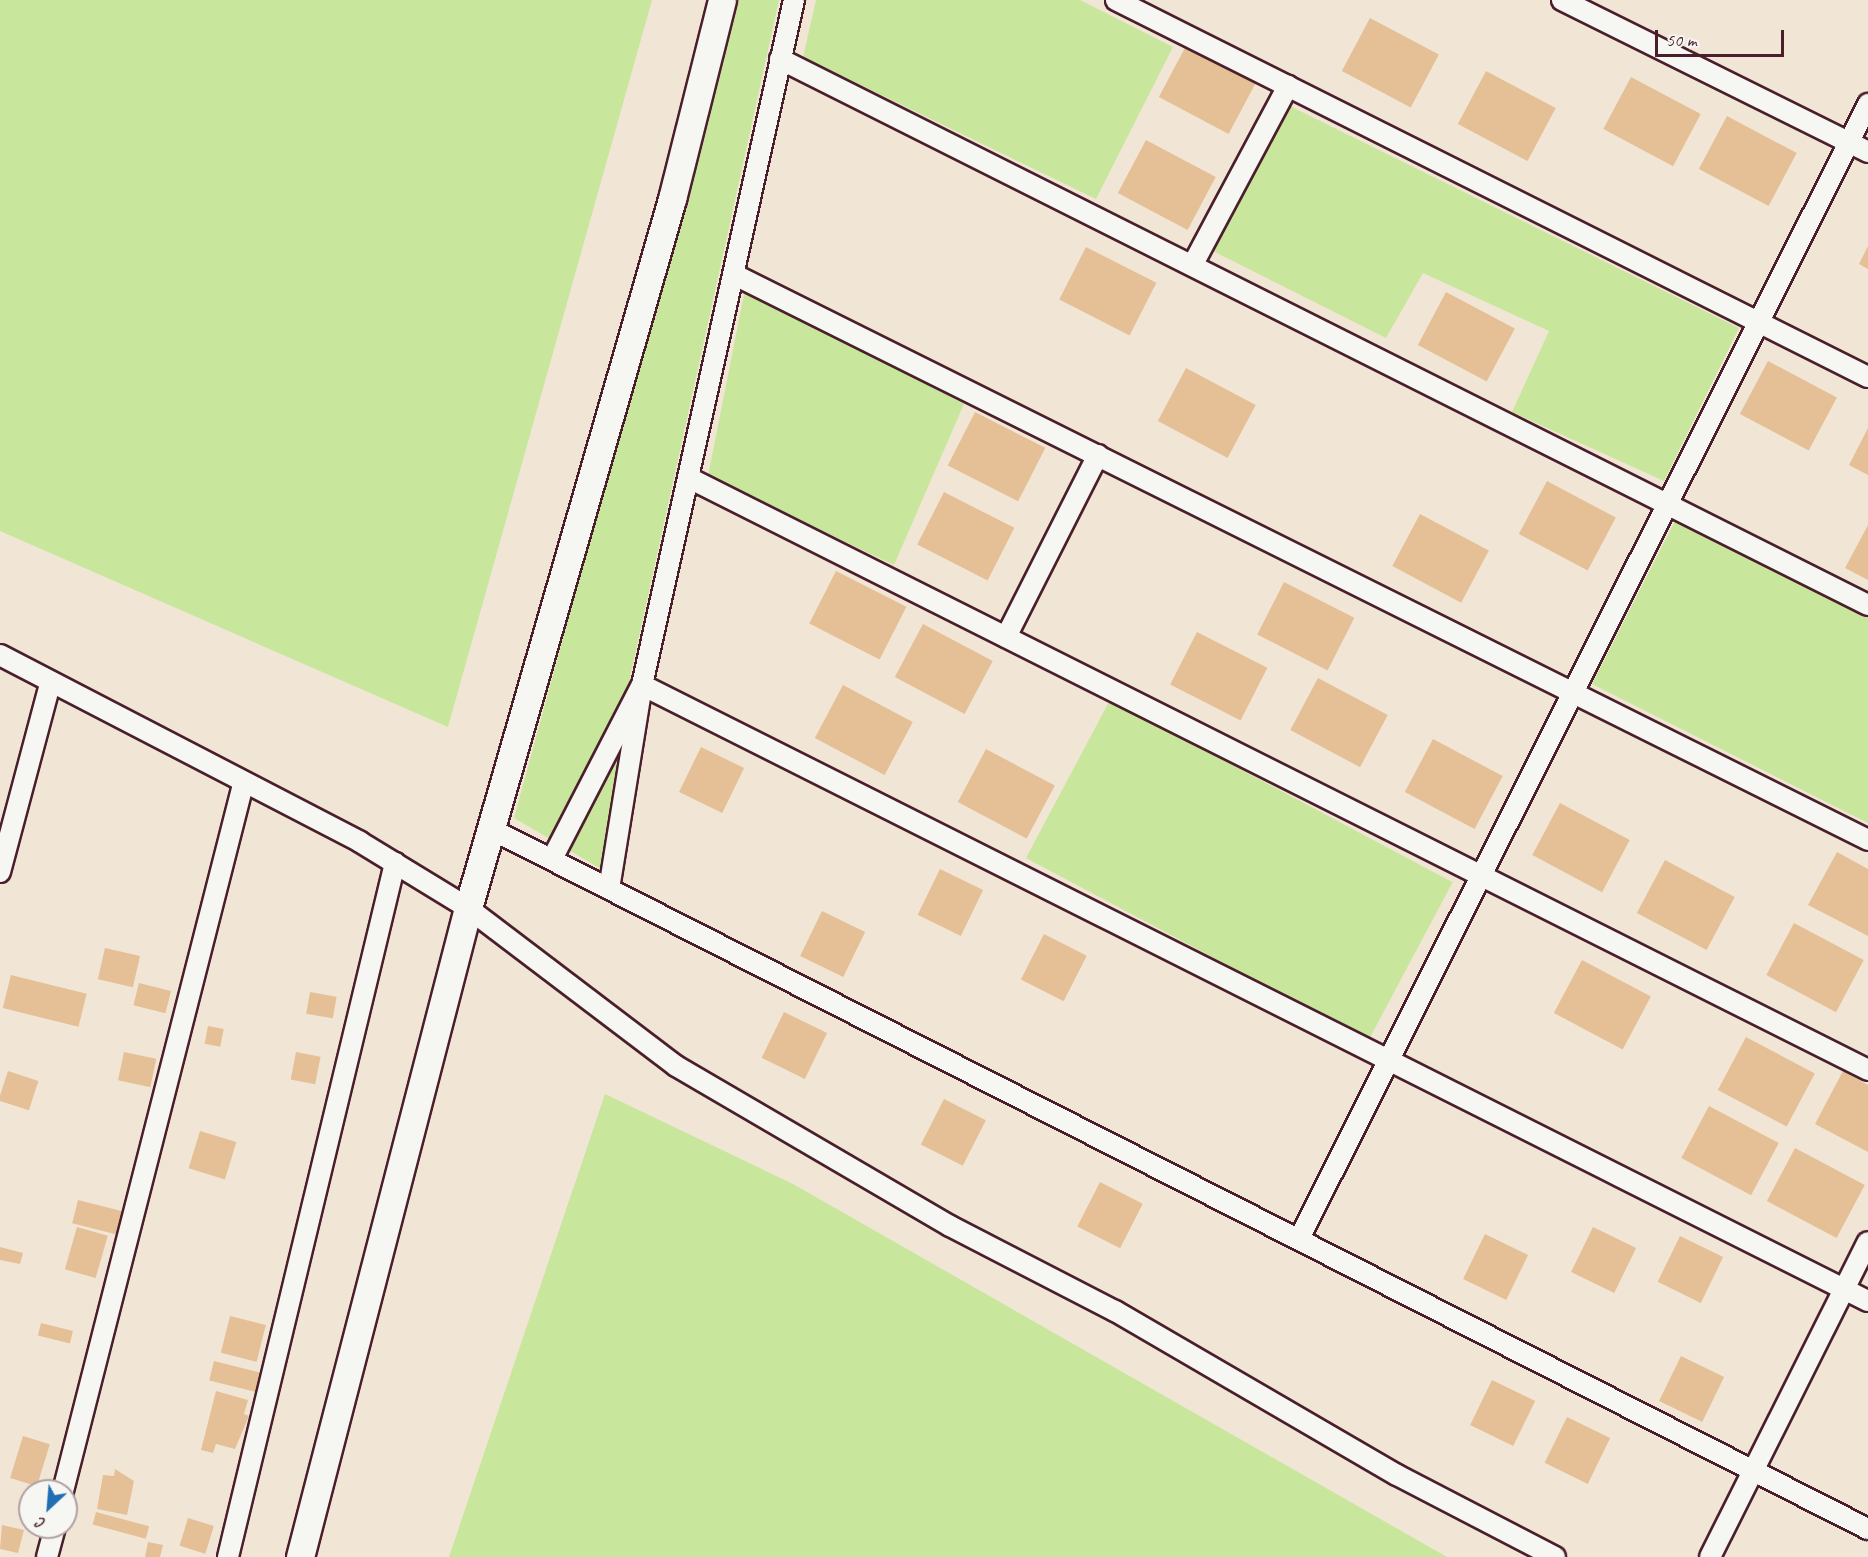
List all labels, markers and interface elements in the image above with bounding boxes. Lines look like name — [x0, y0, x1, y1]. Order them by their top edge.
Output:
scale bar — [1658, 18, 1787, 56]
text: 50 m — [1666, 29, 1697, 51]
north arrow — [18, 1479, 78, 1539]
text: С — [33, 1513, 49, 1534]

